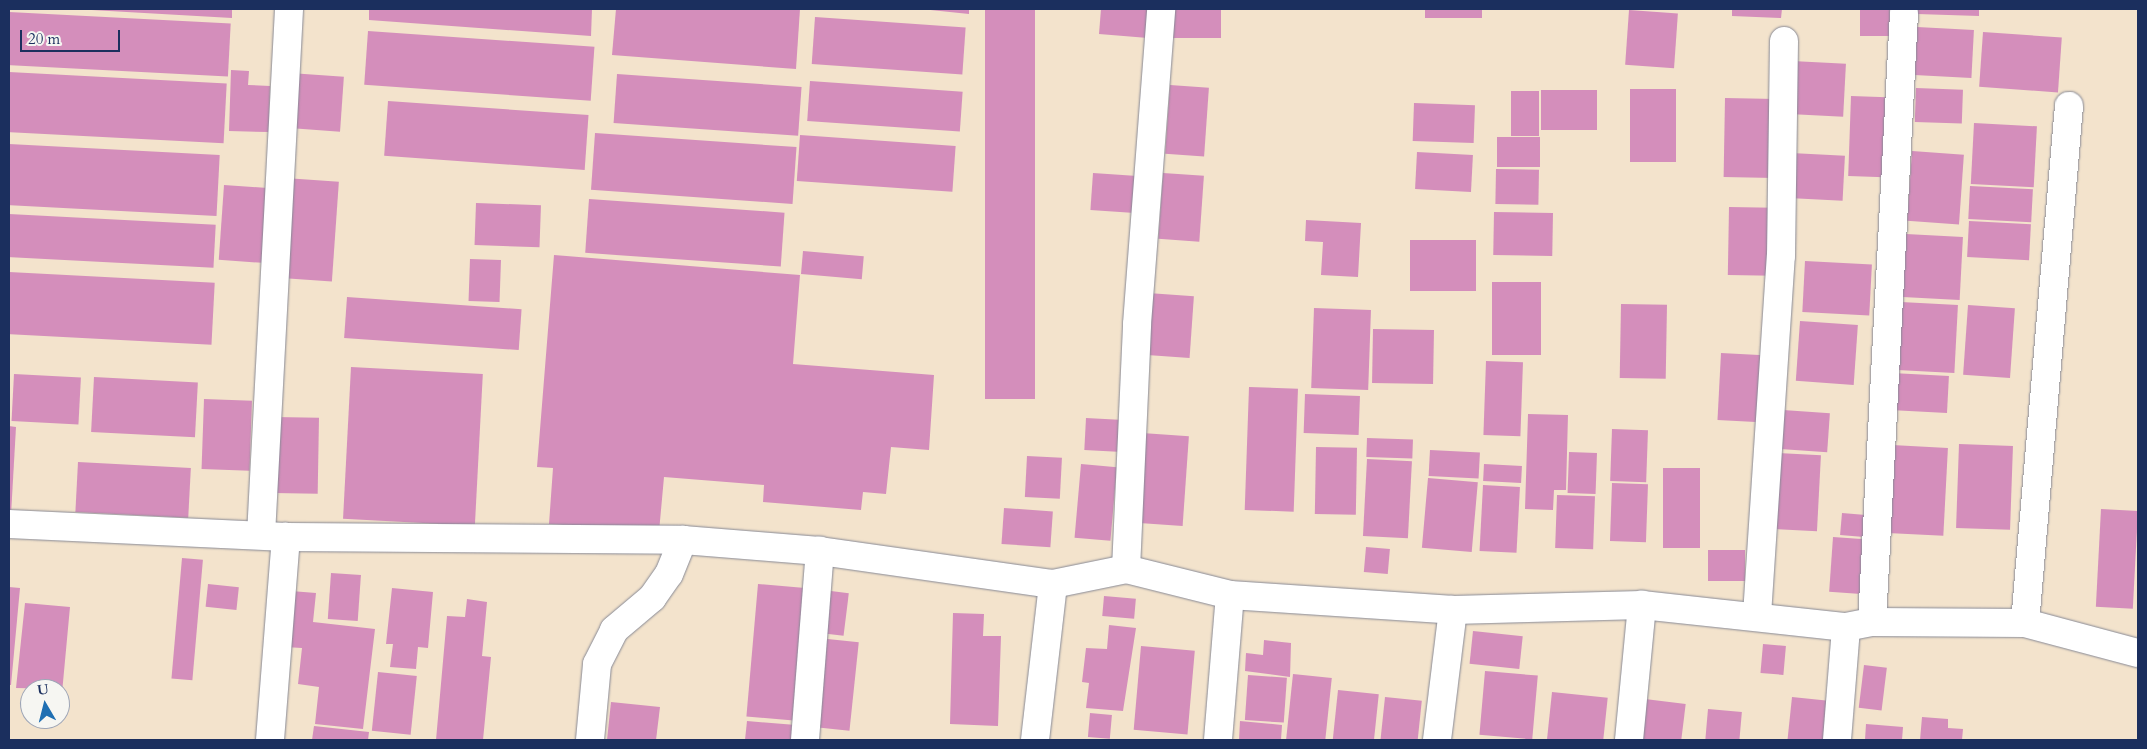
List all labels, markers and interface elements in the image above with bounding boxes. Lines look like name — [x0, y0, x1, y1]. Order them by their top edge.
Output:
scale bar — [22, 20, 122, 52]
text: 20 m — [28, 29, 60, 49]
north arrow — [20, 679, 70, 729]
text: U — [36, 679, 50, 700]

